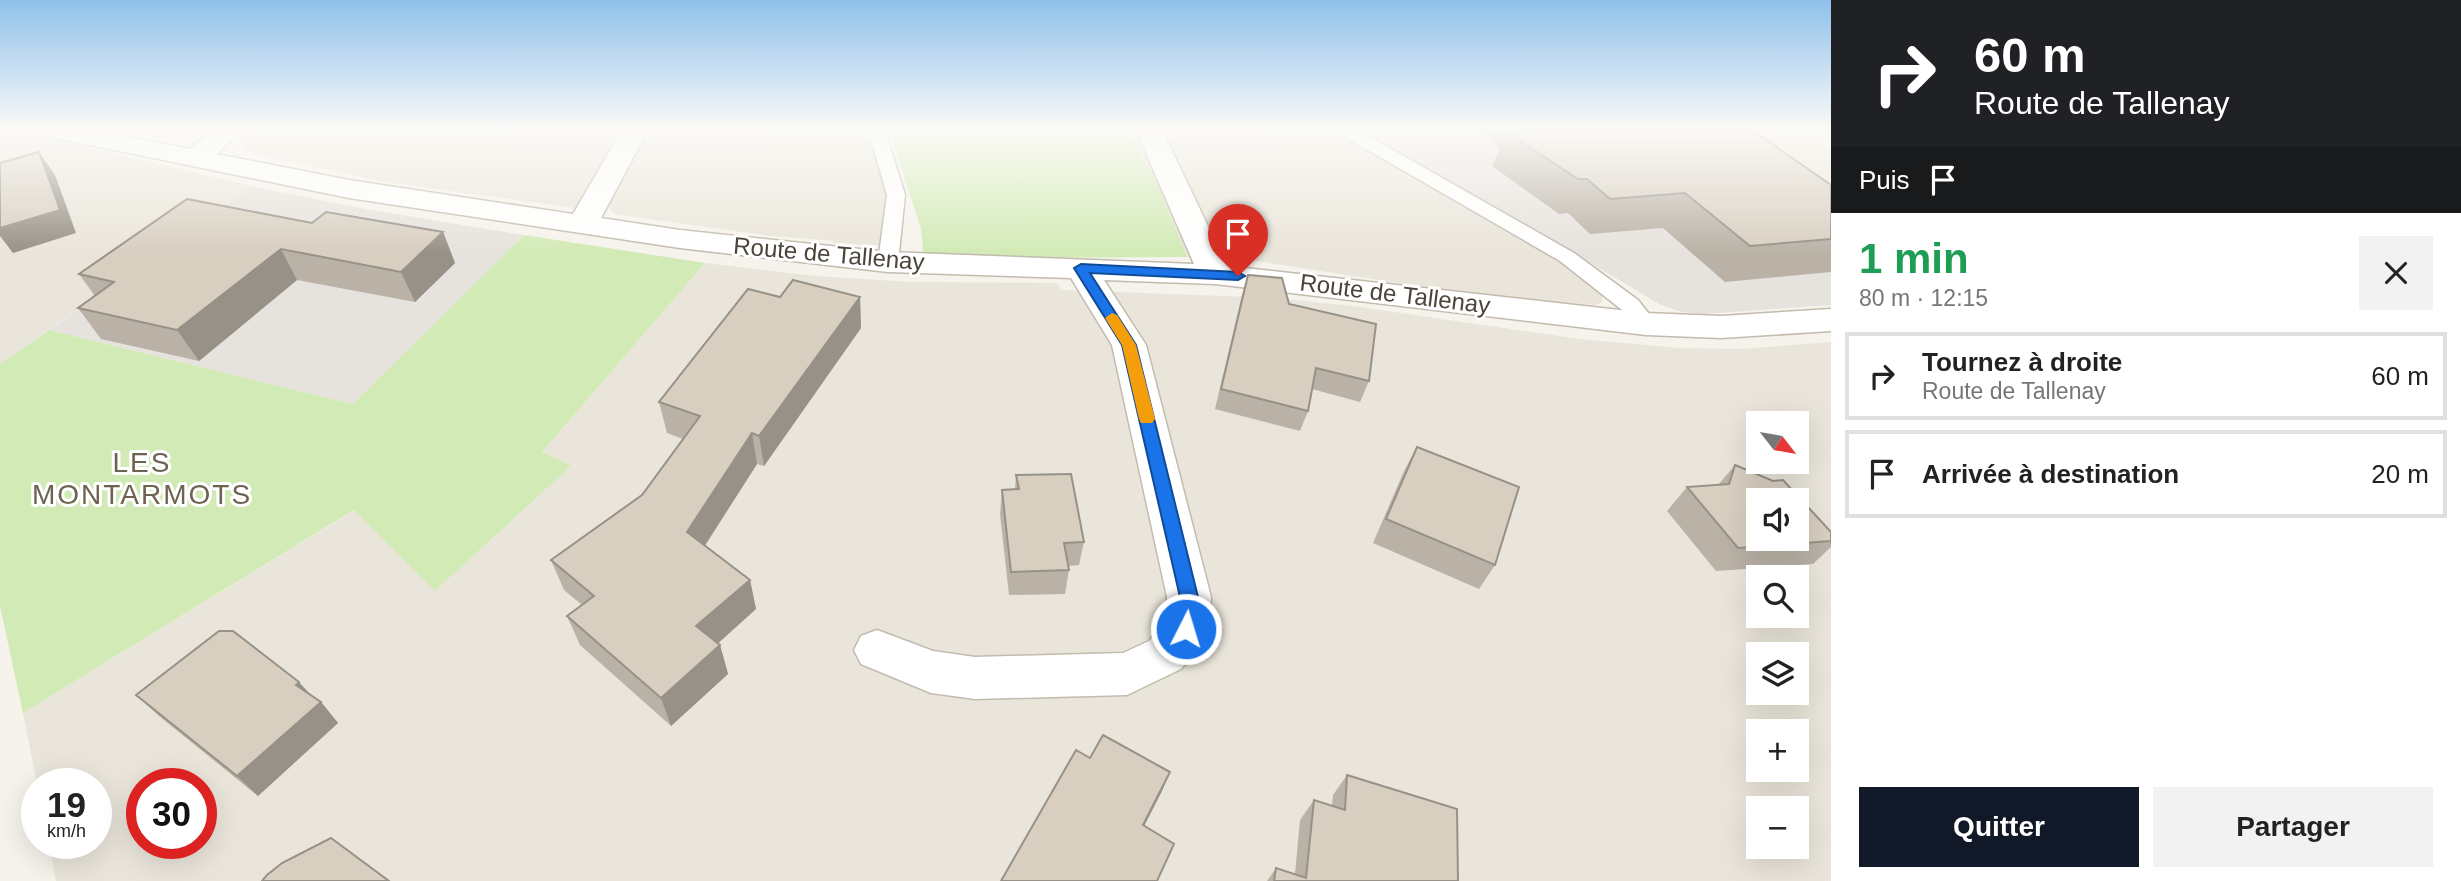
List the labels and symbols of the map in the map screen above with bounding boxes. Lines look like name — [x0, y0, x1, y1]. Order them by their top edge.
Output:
pin — [1208, 204, 1268, 276]
street label: Route de Tallenay — [732, 232, 926, 275]
street label: Route de Tallenay — [1298, 268, 1492, 319]
north arrow — [1746, 411, 1810, 474]
district label: LES MONTARMOTS — [32, 447, 252, 510]
position arrow — [1149, 592, 1223, 666]
speed limit sign: 30 — [126, 768, 217, 859]

